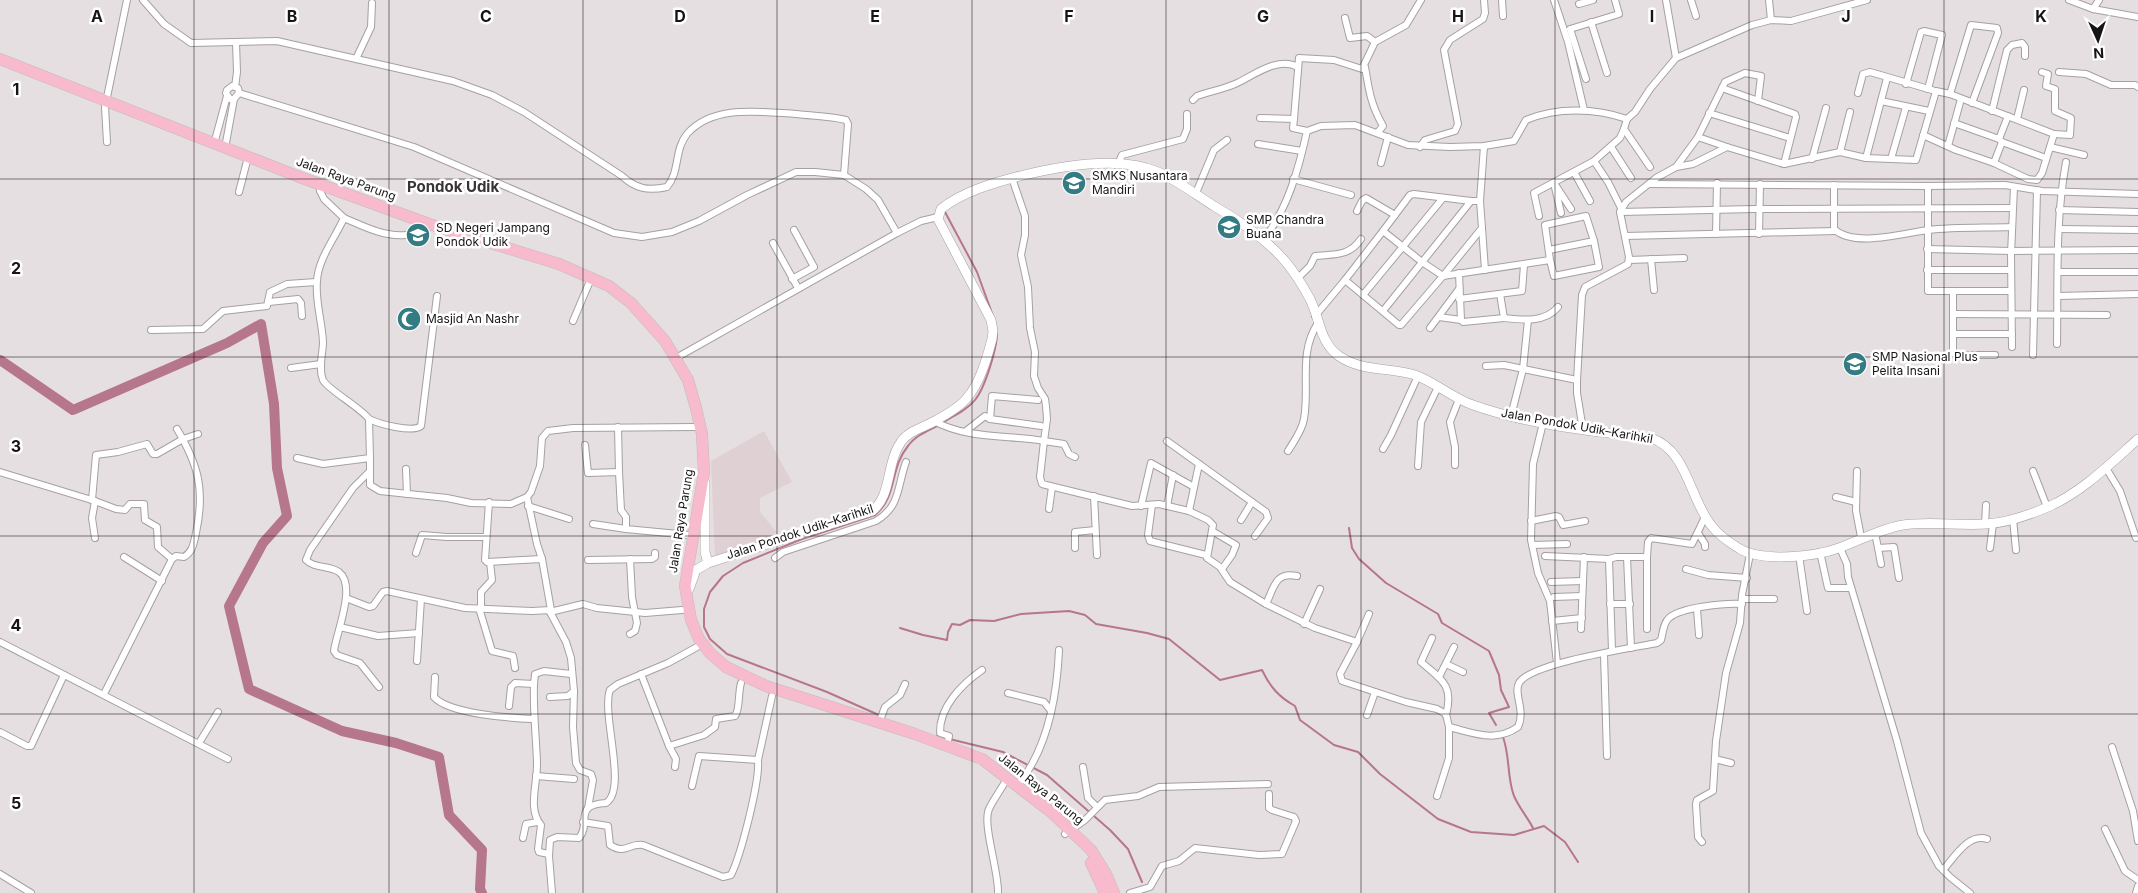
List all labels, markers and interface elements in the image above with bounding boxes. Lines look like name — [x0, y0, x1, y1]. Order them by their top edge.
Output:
text: A — [91, 6, 103, 26]
text: B — [287, 6, 297, 26]
text: C — [480, 6, 492, 26]
text: D — [674, 6, 686, 26]
text: E — [870, 6, 880, 26]
text: F — [1064, 6, 1074, 26]
text: G — [1257, 6, 1269, 26]
text: H — [1452, 6, 1464, 26]
text: I — [1650, 6, 1654, 26]
text: J — [1841, 6, 1851, 26]
text: K — [2035, 6, 2047, 26]
north arrow — [2073, 15, 2123, 65]
text: N — [2093, 45, 2104, 62]
text: 1 — [13, 79, 19, 99]
street label: Jalan Raya Parung — [294, 153, 398, 204]
place label: SMKS Nusantara Mandiri — [1092, 168, 1188, 197]
school or university icon: SMKS Nusantara Mandiri — [1061, 170, 1087, 196]
district label: Pondok Udik — [407, 177, 499, 196]
place label: SMP Chandra Buana — [1246, 212, 1324, 241]
school or university icon: SMP Chandra Buana — [1216, 214, 1242, 240]
place label: SD Negeri Jampang Pondok Udik — [436, 220, 550, 249]
school or university icon: SD Negeri Jampang Pondok Udik — [405, 222, 431, 248]
text: 2 — [11, 258, 21, 278]
mosque icon: Masjid An Nashr — [396, 306, 422, 332]
place label: Masjid An Nashr — [426, 311, 519, 326]
place label: SMP Nasional Plus Pelita Insani — [1872, 349, 1978, 378]
school or university icon: SMP Nasional Plus Pelita Insani — [1842, 351, 1868, 377]
street label: Jalan Pondok Udik–Karihkil — [1500, 405, 1654, 446]
text: 3 — [11, 436, 21, 456]
street label: Jalan Raya Parung — [665, 468, 696, 574]
street label: Jalan Pondok Udik–Karihkil — [724, 501, 875, 562]
text: 4 — [11, 615, 22, 635]
street label: Jalan Raya Parung — [996, 750, 1087, 828]
text: 5 — [11, 793, 21, 813]

